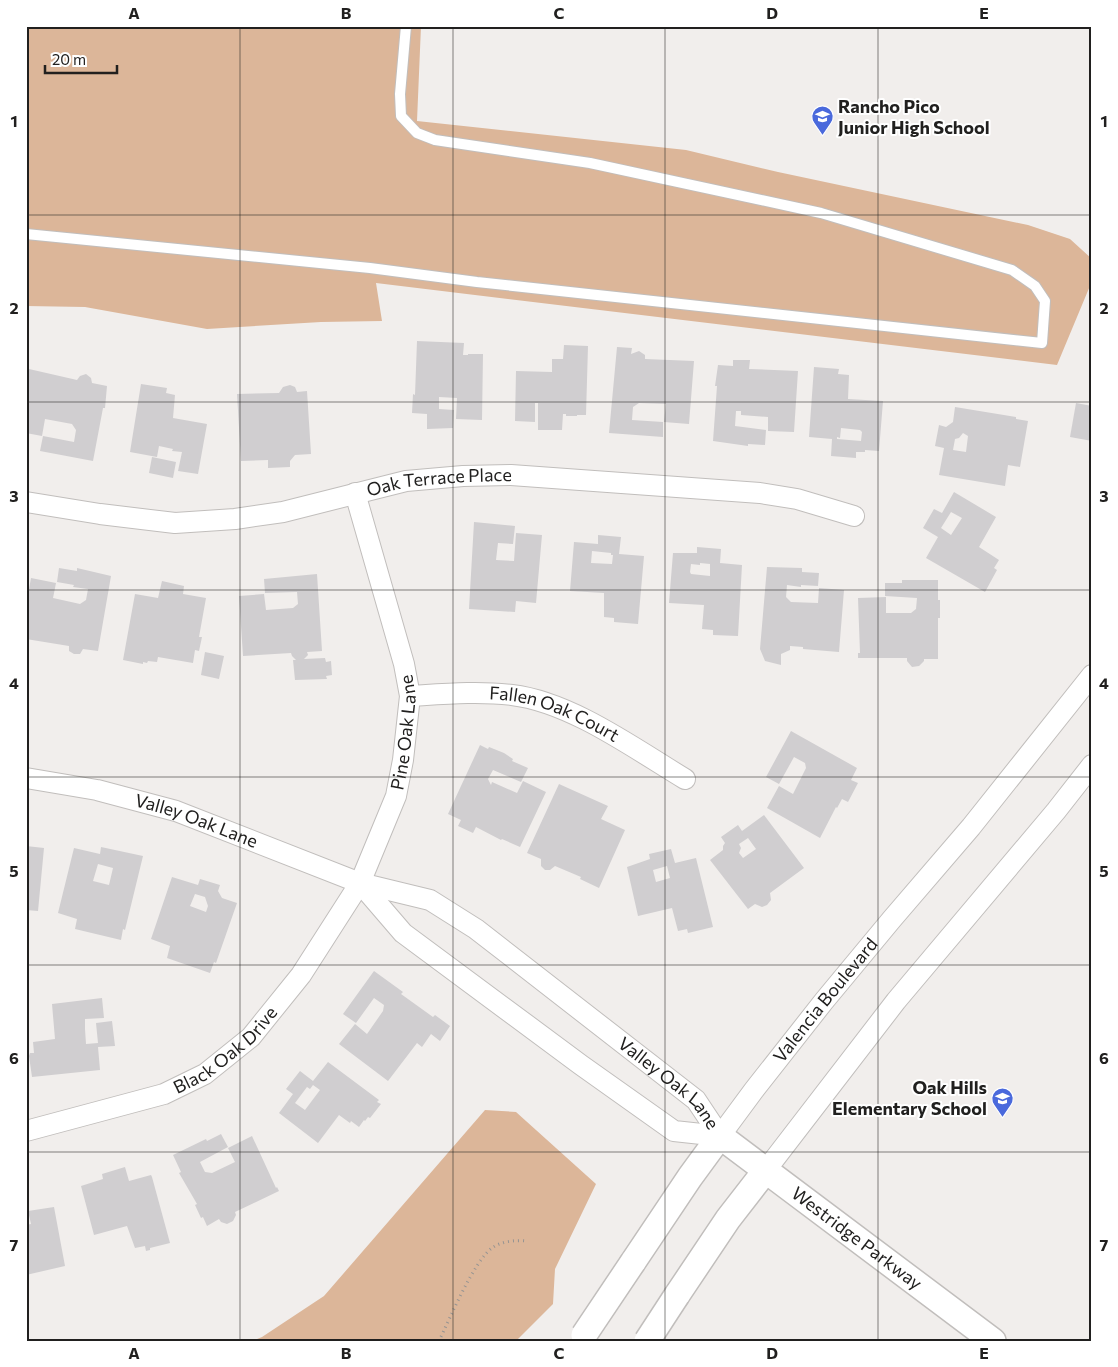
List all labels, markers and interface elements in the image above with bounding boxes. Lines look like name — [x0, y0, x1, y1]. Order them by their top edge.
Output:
text: A — [128, 3, 140, 22]
text: B — [341, 3, 352, 22]
text: C — [554, 3, 565, 22]
text: D — [766, 3, 778, 22]
text: E — [979, 3, 989, 22]
scale bar — [45, 42, 118, 74]
text: 20 m — [52, 50, 86, 68]
place label: Rancho Pico Junior High School — [838, 95, 990, 138]
school or university icon: Rancho Pico Junior High School — [810, 105, 834, 136]
text: 1 — [10, 111, 18, 130]
text: 1 — [1100, 111, 1108, 130]
text: 2 — [9, 298, 19, 317]
text: 2 — [1099, 298, 1109, 317]
street label: Oak Terrace Place — [364, 463, 512, 500]
text: 3 — [9, 486, 19, 505]
text: 3 — [1099, 486, 1109, 505]
text: 4 — [9, 673, 19, 692]
street label: Pine Oak Lane — [385, 673, 420, 792]
text: 4 — [1099, 673, 1109, 692]
street label: Fallen Oak Court — [489, 681, 624, 746]
street label: Valley Oak Lane — [133, 789, 261, 852]
text: 5 — [9, 861, 19, 880]
text: 5 — [1099, 861, 1109, 880]
street label: Valencia Boulevard — [768, 933, 882, 1066]
street label: Black Oak Drive — [169, 1002, 281, 1098]
street label: Valley Oak Lane — [614, 1032, 724, 1133]
text: 6 — [9, 1048, 19, 1067]
text: 6 — [1099, 1048, 1109, 1067]
place label: Oak Hills Elementary School — [832, 1076, 987, 1119]
school or university icon: Oak Hills Elementary School — [991, 1086, 1015, 1117]
street label: Westridge Parkway — [788, 1182, 927, 1294]
text: 7 — [10, 1235, 19, 1254]
text: 7 — [1100, 1235, 1109, 1254]
text: A — [128, 1343, 140, 1362]
text: B — [341, 1343, 352, 1362]
text: C — [554, 1343, 565, 1362]
text: D — [766, 1343, 778, 1362]
text: E — [979, 1343, 989, 1362]

